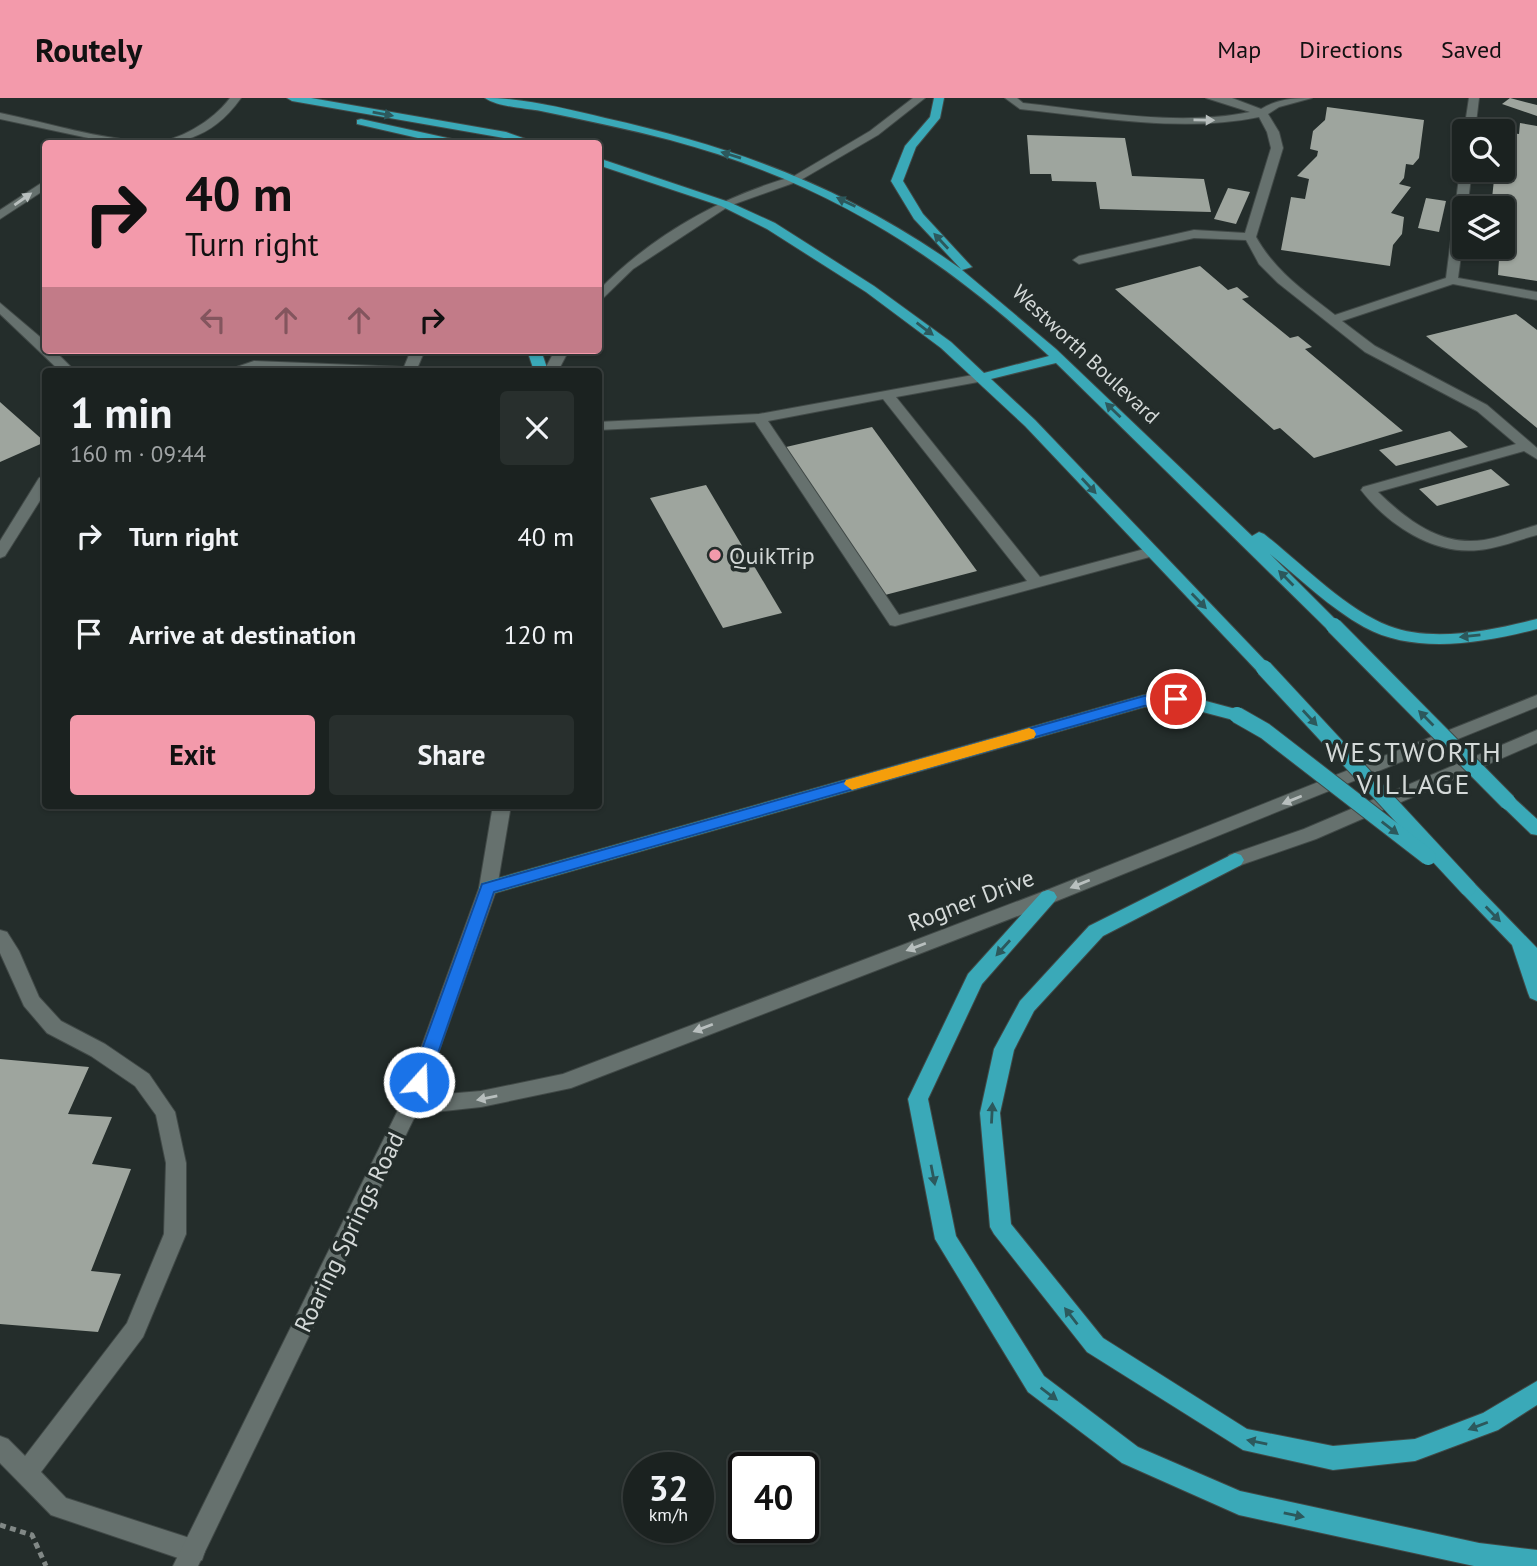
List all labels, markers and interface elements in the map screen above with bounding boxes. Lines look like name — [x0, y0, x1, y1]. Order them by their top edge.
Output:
text: Routely — [35, 28, 142, 71]
text: Map — [1217, 34, 1261, 65]
text: Directions — [1299, 34, 1403, 65]
text: Saved — [1441, 34, 1502, 65]
one-way arrow — [372, 109, 394, 120]
one-way arrow — [1193, 114, 1215, 125]
map controls — [1452, 119, 1515, 259]
button: search — [1452, 119, 1515, 182]
one-way arrow — [721, 149, 742, 159]
text: 40 m — [185, 161, 292, 225]
icon: right — [70, 168, 161, 259]
one-way arrow — [14, 192, 32, 206]
button: layers — [1452, 196, 1515, 259]
one-way arrow — [836, 197, 856, 208]
text: Turn right — [185, 223, 319, 265]
one-way arrow — [933, 233, 949, 250]
street label: Westworth Boulevard — [1007, 279, 1165, 429]
icon: left — [194, 301, 232, 339]
icon: ahead — [267, 301, 305, 339]
icon: ahead — [340, 301, 378, 339]
icon: right — [413, 301, 451, 339]
one-way arrow — [916, 322, 934, 336]
text: 1 min — [70, 385, 172, 440]
button: close — [500, 391, 574, 465]
one-way arrow — [1105, 402, 1122, 419]
text: 160 m · 09:44 — [70, 439, 206, 468]
one-way arrow — [1081, 477, 1097, 494]
icon: right — [70, 517, 108, 555]
text: Turn right — [129, 520, 238, 553]
text: 40 m — [518, 520, 574, 553]
place label: QuikTrip — [729, 540, 815, 571]
marker: QuikTrip — [707, 547, 723, 563]
one-way arrow — [1278, 569, 1295, 586]
one-way arrow — [1191, 592, 1207, 609]
icon: arrive — [70, 615, 108, 653]
text: Arrive at destination — [129, 618, 356, 651]
text: 120 m — [503, 618, 574, 651]
one-way arrow — [1459, 631, 1481, 642]
pin — [1146, 669, 1206, 729]
icon: arrive — [1157, 680, 1195, 718]
one-way arrow — [1302, 709, 1318, 726]
one-way arrow — [1418, 711, 1435, 727]
button: Exit — [70, 715, 315, 795]
button: Share — [329, 715, 574, 795]
district label: WESTWORTH VILLAGE — [1325, 733, 1503, 802]
one-way arrow — [1281, 794, 1302, 805]
one-way arrow — [1381, 821, 1399, 836]
street label: Rogner Drive — [904, 862, 1038, 938]
one-way arrow — [1070, 879, 1091, 890]
one-way arrow — [1485, 906, 1501, 923]
one-way arrow — [995, 939, 1011, 957]
one-way arrow — [905, 942, 926, 953]
one-way arrow — [693, 1023, 714, 1034]
position arrow — [382, 1045, 456, 1119]
one-way arrow — [476, 1092, 498, 1103]
one-way arrow — [987, 1102, 998, 1124]
street label: Roaring Springs Road — [287, 1127, 411, 1337]
one-way arrow — [928, 1164, 939, 1186]
one-way arrow — [1064, 1307, 1079, 1325]
one-way arrow — [1040, 1386, 1058, 1400]
one-way arrow — [1468, 1421, 1489, 1432]
one-way arrow — [1246, 1437, 1268, 1448]
speed limit sign: 40 — [728, 1452, 819, 1543]
text: 32 — [649, 1465, 688, 1511]
text: km/h — [649, 1503, 688, 1526]
one-way arrow — [1283, 1509, 1305, 1520]

